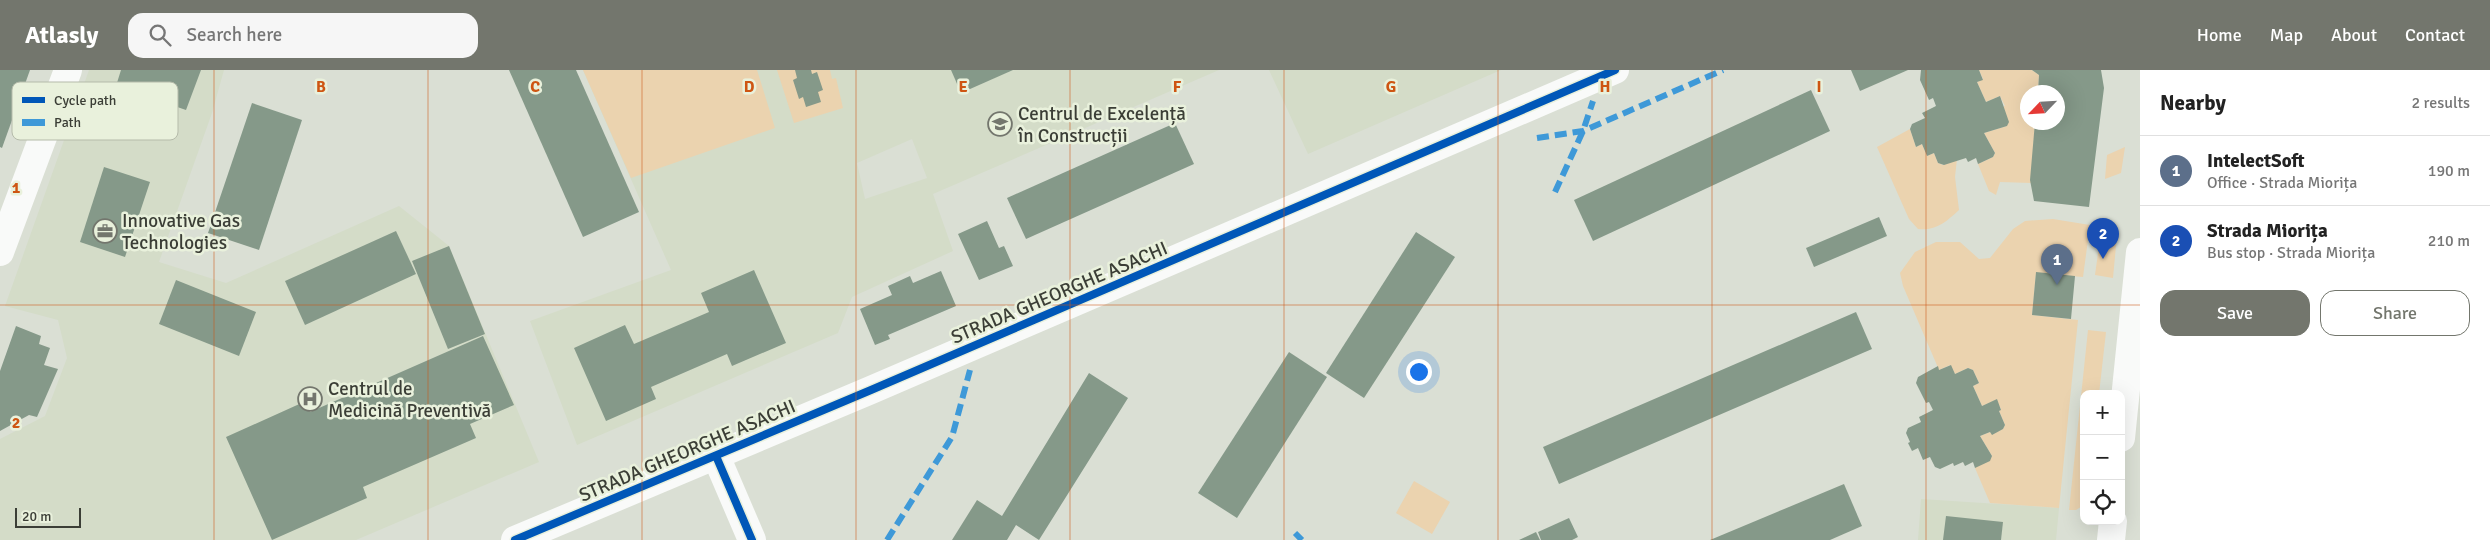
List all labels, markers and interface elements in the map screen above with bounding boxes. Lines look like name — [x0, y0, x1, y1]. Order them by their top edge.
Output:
search box — [128, 13, 478, 58]
text: Atlasly — [25, 20, 98, 50]
icon: search — [146, 21, 174, 49]
text: Search here — [186, 23, 282, 47]
text: Home — [2197, 24, 2242, 46]
text: Map — [2270, 24, 2303, 46]
text: About — [2331, 24, 2377, 46]
text: Contact — [2405, 24, 2465, 46]
text: B — [316, 77, 326, 97]
text: C — [530, 77, 540, 97]
text: D — [744, 77, 755, 97]
text: E — [958, 77, 968, 97]
text: F — [1173, 77, 1182, 97]
text: G — [1386, 77, 1396, 97]
text: H — [1600, 77, 1610, 97]
text: I — [1816, 77, 1822, 97]
legend — [12, 82, 178, 140]
north arrow — [2020, 85, 2065, 130]
text: Nearby — [2160, 90, 2226, 116]
text: Cycle path — [54, 92, 116, 109]
text: 2 results — [2411, 93, 2470, 113]
place label: Centrul de Excelență în Construcții — [1017, 102, 1186, 148]
school or university icon: Centrul de Excelență în Construcții — [987, 111, 1013, 137]
text: Path — [54, 114, 81, 131]
text: IntelectSoft — [2207, 149, 2305, 173]
text: 1 — [2172, 161, 2180, 181]
text: 190 m — [2428, 161, 2470, 181]
text: Office · Strada Miorița — [2207, 173, 2357, 193]
text: 1 — [12, 178, 21, 198]
place label: Innovative Gas Technologies — [122, 209, 240, 255]
office icon: Innovative Gas Technologies — [92, 218, 118, 244]
pin: 2 — [2087, 218, 2119, 259]
text: Strada Miorița — [2207, 219, 2328, 243]
text: 2 — [2172, 231, 2180, 251]
text: 210 m — [2428, 231, 2470, 251]
street label: STRADA GHEORGHE ASACHI — [947, 236, 1171, 349]
text: Bus stop · Strada Miorița — [2207, 243, 2375, 263]
pin: 1 — [2041, 244, 2073, 285]
button: Save — [2160, 290, 2310, 336]
button: Share — [2320, 290, 2470, 336]
your location — [1406, 359, 1432, 385]
place label: Centrul de Medicină Preventivă — [328, 377, 491, 423]
hospital icon: Centrul de Medicină Preventivă — [297, 386, 323, 412]
map controls — [2080, 390, 2125, 525]
button: + — [2080, 390, 2125, 435]
street label: STRADA GHEORGHE ASACHI — [575, 394, 799, 507]
text: 2 — [12, 413, 20, 433]
button: − — [2080, 435, 2125, 480]
button: locate — [2080, 480, 2125, 525]
scale bar — [15, 505, 81, 528]
text: 20 m — [22, 508, 51, 525]

